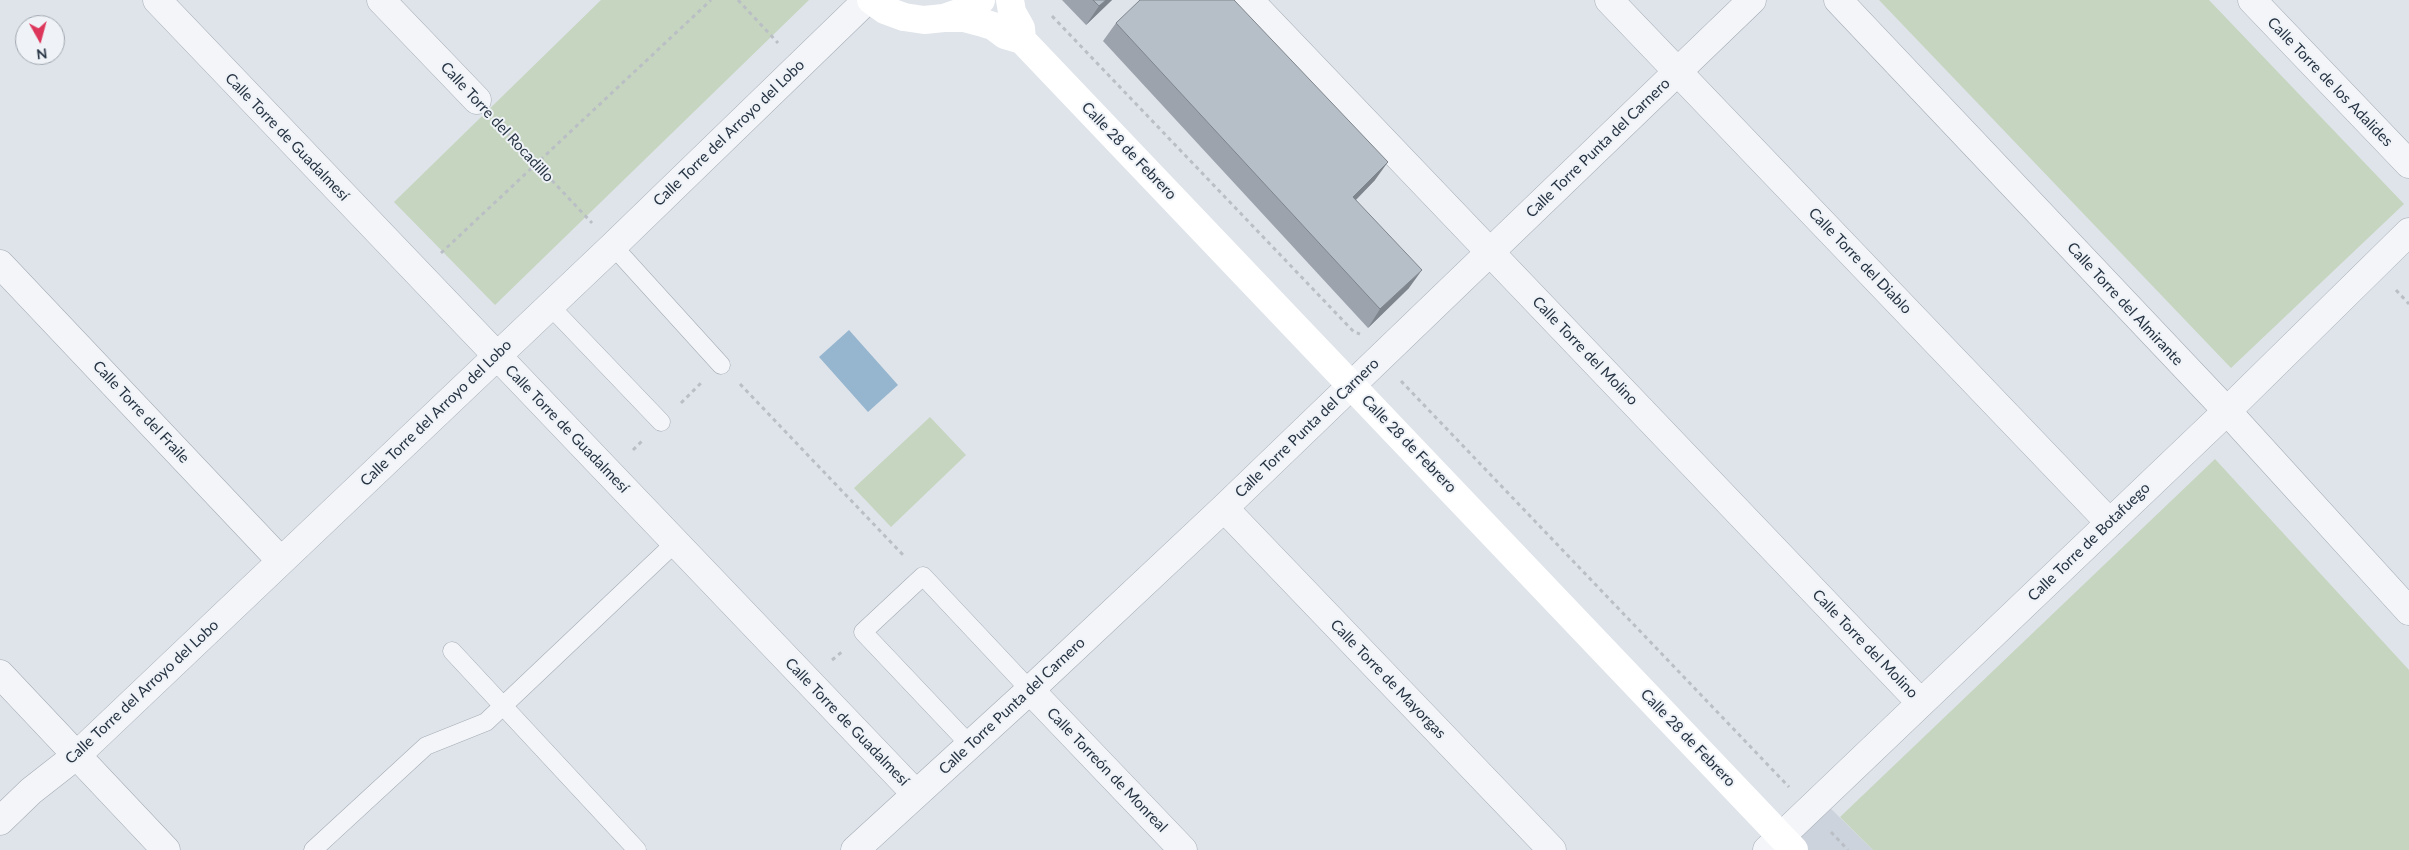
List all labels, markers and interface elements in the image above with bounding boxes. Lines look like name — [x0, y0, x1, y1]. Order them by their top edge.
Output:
street label: Calle Torre de los Adalides — [2264, 14, 2396, 150]
north arrow — [15, 15, 65, 65]
text: N — [35, 45, 48, 63]
street label: Calle Torre del Arroyo del Lobo — [650, 56, 808, 210]
street label: Calle Torre del Rocadillo — [437, 58, 557, 186]
street label: Calle Torre de Guadalmesí — [221, 69, 353, 205]
street label: Calle Torre Punta del Carnero — [1522, 74, 1674, 222]
street label: Calle 28 de Febrero — [1078, 98, 1180, 204]
street label: Calle Torre del Diablo — [1805, 204, 1915, 318]
street label: Calle Torre del Almirante — [2063, 239, 2187, 369]
street label: Calle Torre del Molino — [1528, 293, 1642, 409]
street label: Calle Torre del Arroyo del Lobo — [357, 336, 515, 490]
street label: Calle Torre Punta del Carnero — [1231, 354, 1383, 502]
street label: Calle Torre del Fraile — [89, 357, 193, 467]
street label: Calle Torre de Guadalmesí — [501, 361, 633, 497]
street label: Calle 28 de Febrero — [1358, 391, 1460, 497]
street label: Calle Torre de Botafuego — [2024, 479, 2154, 605]
street label: Calle Torre del Molino — [1808, 586, 1922, 702]
street label: Calle Torre del Arroyo del Lobo — [62, 616, 222, 768]
street label: Calle Torre de Mayorgas — [1327, 616, 1449, 742]
street label: Calle Torre Punta del Carnero — [935, 634, 1089, 778]
street label: Calle Torre de Guadalmesí — [781, 654, 913, 790]
street label: Calle 28 de Febrero — [1637, 685, 1739, 791]
street label: Calle Torreón de Monreal — [1043, 704, 1171, 836]

